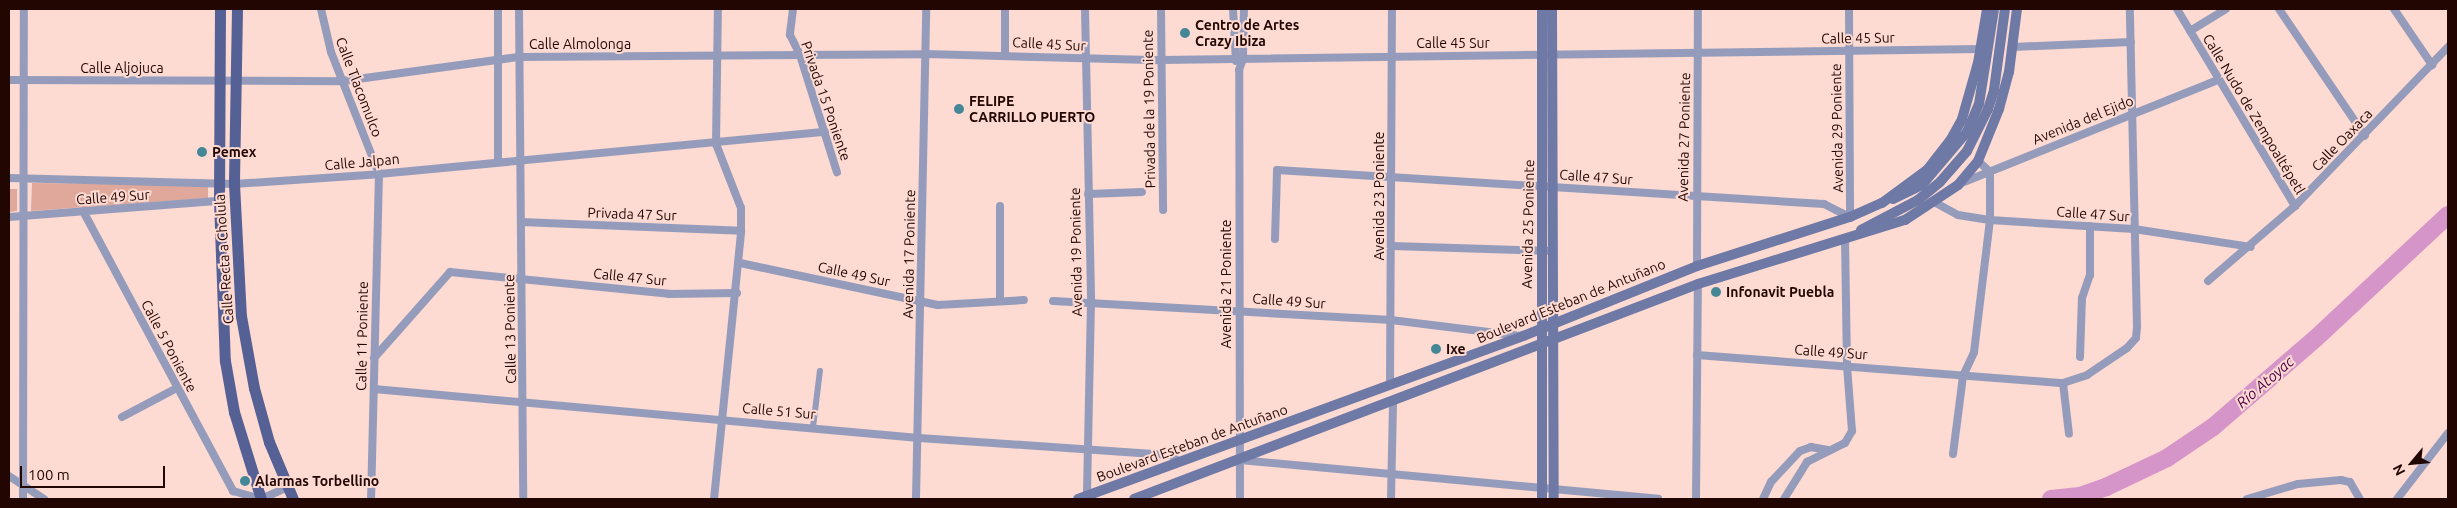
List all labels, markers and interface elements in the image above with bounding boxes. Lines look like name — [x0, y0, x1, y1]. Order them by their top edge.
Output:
place label: Centro de Artes Crazy Ibiza — [1195, 17, 1299, 49]
marker: Centro de Artes Crazy Ibiza — [1179, 27, 1191, 39]
street label: Calle 45 Sur — [1821, 29, 1895, 47]
street label: Privada de la 19 Poniente — [1139, 30, 1159, 188]
street label: Calle Nudo de Zempoaltépetl — [2199, 31, 2309, 197]
street label: Calle 45 Sur — [1012, 34, 1086, 54]
street label: Calle Tlacomulco — [332, 35, 386, 139]
street label: Calle 45 Sur — [1416, 35, 1490, 51]
street label: Calle Almolonga — [529, 36, 631, 52]
street label: Privada 15 Poniente — [798, 39, 854, 163]
street label: Calle Aljojuca — [80, 60, 164, 76]
street label: Avenida 29 Poniente — [1827, 63, 1847, 193]
street label: Avenida 27 Poniente — [1674, 72, 1694, 202]
street label: Avenida del Ejido — [2030, 92, 2136, 148]
place label: FELIPE CARRILLO PUERTO — [969, 93, 1095, 125]
marker: FELIPE CARRILLO PUERTO — [953, 103, 965, 115]
street label: Calle Oaxaca — [2308, 105, 2376, 175]
street label: Avenida 23 Poniente — [1371, 131, 1387, 261]
place label: Pemex — [212, 144, 256, 160]
marker: Pemex — [196, 146, 208, 158]
street label: Calle Jalpan — [324, 150, 400, 174]
street label: Avenida 25 Poniente — [1518, 159, 1538, 289]
street label: Calle 47 Sur — [1559, 166, 1633, 188]
street label: Calle 49 Sur — [76, 186, 150, 208]
street label: Avenida 19 Poniente — [1066, 187, 1086, 317]
street label: Avenida 17 Poniente — [899, 189, 919, 319]
street label: Calle Recta a Cholula — [211, 193, 237, 325]
street label: Calle 47 Sur — [2056, 203, 2130, 225]
street label: Privada 47 Sur — [587, 204, 677, 224]
street label: Avenida 21 Poniente — [1218, 219, 1234, 349]
street label: Boulevard Esteban de Antuñano — [1474, 255, 1668, 347]
street label: Calle 49 Sur — [816, 258, 892, 290]
street label: Calle 47 Sur — [592, 265, 668, 289]
street label: Calle 13 Poniente — [501, 274, 519, 384]
street label: Calle 11 Poniente — [353, 281, 371, 391]
place label: Infonavit Puebla — [1726, 284, 1834, 300]
marker: Infonavit Puebla — [1710, 286, 1722, 298]
street label: Calle 49 Sur — [1252, 290, 1326, 312]
street label: Calle 5 Poniente — [138, 297, 200, 395]
place label: Ixe — [1446, 341, 1466, 357]
street label: Calle 49 Sur — [1794, 341, 1868, 363]
marker: Ixe — [1430, 343, 1442, 355]
water label: Río Atoyac — [2233, 352, 2297, 412]
street label: Calle 51 Sur — [742, 399, 816, 423]
street label: Boulevard Esteban de Antuñano — [1094, 401, 1290, 485]
north arrow — [2387, 438, 2437, 488]
scale bar — [22, 456, 168, 488]
text: N — [2389, 462, 2408, 478]
text: 100 m — [28, 466, 70, 483]
place label: Alarmas Torbellino — [255, 473, 379, 489]
marker: Alarmas Torbellino — [239, 475, 251, 487]

